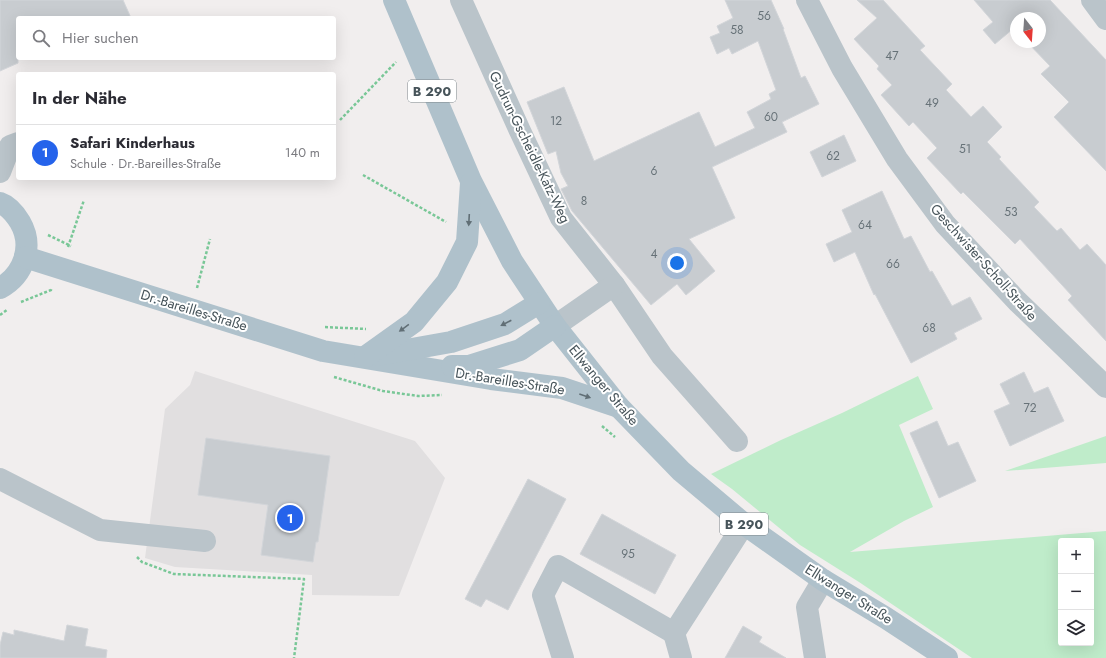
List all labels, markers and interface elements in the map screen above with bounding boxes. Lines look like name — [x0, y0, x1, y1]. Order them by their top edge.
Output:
house number: 56 — [757, 7, 771, 25]
north arrow — [1010, 12, 1046, 48]
search box — [16, 16, 336, 60]
house number: 58 — [730, 21, 744, 39]
icon: search — [30, 27, 52, 49]
text: Hier suchen — [62, 27, 139, 49]
house number: 47 — [885, 47, 899, 65]
street label: Gudrun-Gscheidle-Katz-Weg — [484, 68, 576, 226]
road number: B 290 — [408, 80, 456, 102]
text: In der Nähe — [32, 86, 127, 110]
house number: 49 — [925, 94, 939, 112]
house number: 60 — [764, 108, 778, 126]
house number: 12 — [550, 112, 562, 130]
text: Safari Kinderhaus — [70, 132, 195, 154]
house number: 51 — [959, 140, 971, 158]
text: 1 — [42, 143, 48, 162]
text: 140 m — [285, 143, 320, 162]
house number: 62 — [826, 147, 840, 165]
text: Schule · Dr.-Bareilles-Straße — [70, 154, 221, 173]
house number: 6 — [651, 162, 658, 180]
house number: 8 — [581, 192, 587, 210]
street label: Geschwister-Scholl-Straße — [926, 199, 1042, 325]
house number: 53 — [1004, 203, 1018, 221]
one-way arrow — [465, 214, 472, 226]
house number: 64 — [858, 216, 872, 234]
house number: 4 — [651, 245, 658, 263]
your location — [667, 253, 687, 273]
house number: 66 — [886, 255, 900, 273]
street label: Dr.-Bareilles-Straße — [138, 284, 250, 336]
house number: 68 — [922, 319, 936, 337]
one-way arrow — [500, 320, 512, 326]
one-way arrow — [399, 324, 410, 333]
street label: Ellwanger Straße — [564, 340, 644, 430]
street label: Dr.-Bareilles-Straße — [454, 362, 566, 400]
one-way arrow — [579, 393, 591, 399]
house number: 72 — [1023, 399, 1037, 417]
pin: 1 — [277, 503, 303, 533]
road number: B 290 — [720, 513, 768, 535]
map controls — [1058, 538, 1094, 646]
button: + — [1058, 538, 1094, 574]
house number: 95 — [621, 545, 635, 563]
street label: Ellwanger Straße — [801, 559, 897, 629]
button: − — [1058, 574, 1094, 610]
button: layers — [1058, 610, 1094, 646]

